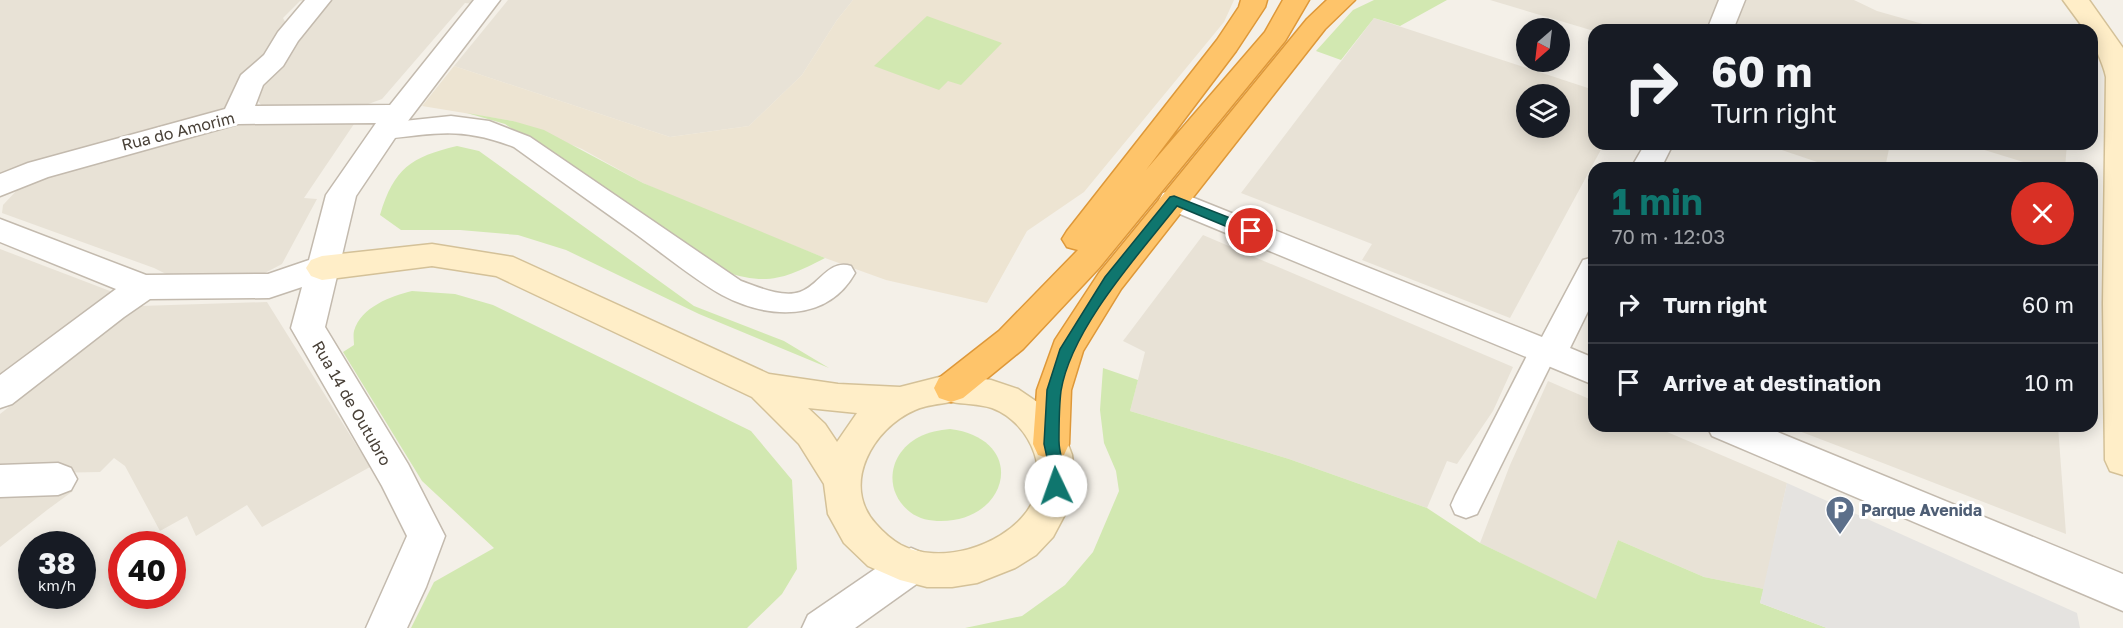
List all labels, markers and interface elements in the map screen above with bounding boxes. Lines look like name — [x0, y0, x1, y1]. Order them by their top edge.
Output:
north arrow — [1516, 18, 1570, 72]
map controls — [1516, 18, 1570, 138]
text: 60 m — [1711, 46, 1812, 96]
icon: right — [1612, 48, 1690, 126]
button: layers — [1516, 84, 1570, 138]
text: Turn right — [1711, 97, 1837, 129]
street label: Rua do Amorim — [119, 107, 237, 155]
text: 1 min — [1612, 180, 1703, 223]
button: close — [2011, 182, 2074, 245]
pin — [1225, 205, 1276, 256]
icon: arrive — [1234, 214, 1267, 247]
text: 70 m · 12:03 — [1612, 224, 1725, 248]
icon: right — [1612, 288, 1645, 321]
text: Turn right — [1663, 291, 1767, 318]
text: 60 m — [2022, 291, 2074, 318]
street label: Rua 14 de Outubro — [308, 337, 396, 469]
icon: arrive — [1612, 366, 1645, 399]
text: Arrive at destination — [1663, 369, 1881, 396]
text: 10 m — [2025, 369, 2074, 396]
position arrow — [1024, 454, 1088, 518]
parking icon: Parque Avenida — [1824, 494, 1856, 536]
place label: Parque Avenida — [1861, 500, 1982, 520]
speed limit sign: 40 — [108, 531, 186, 609]
text: 38 — [38, 545, 76, 581]
text: km/h — [38, 576, 76, 594]

